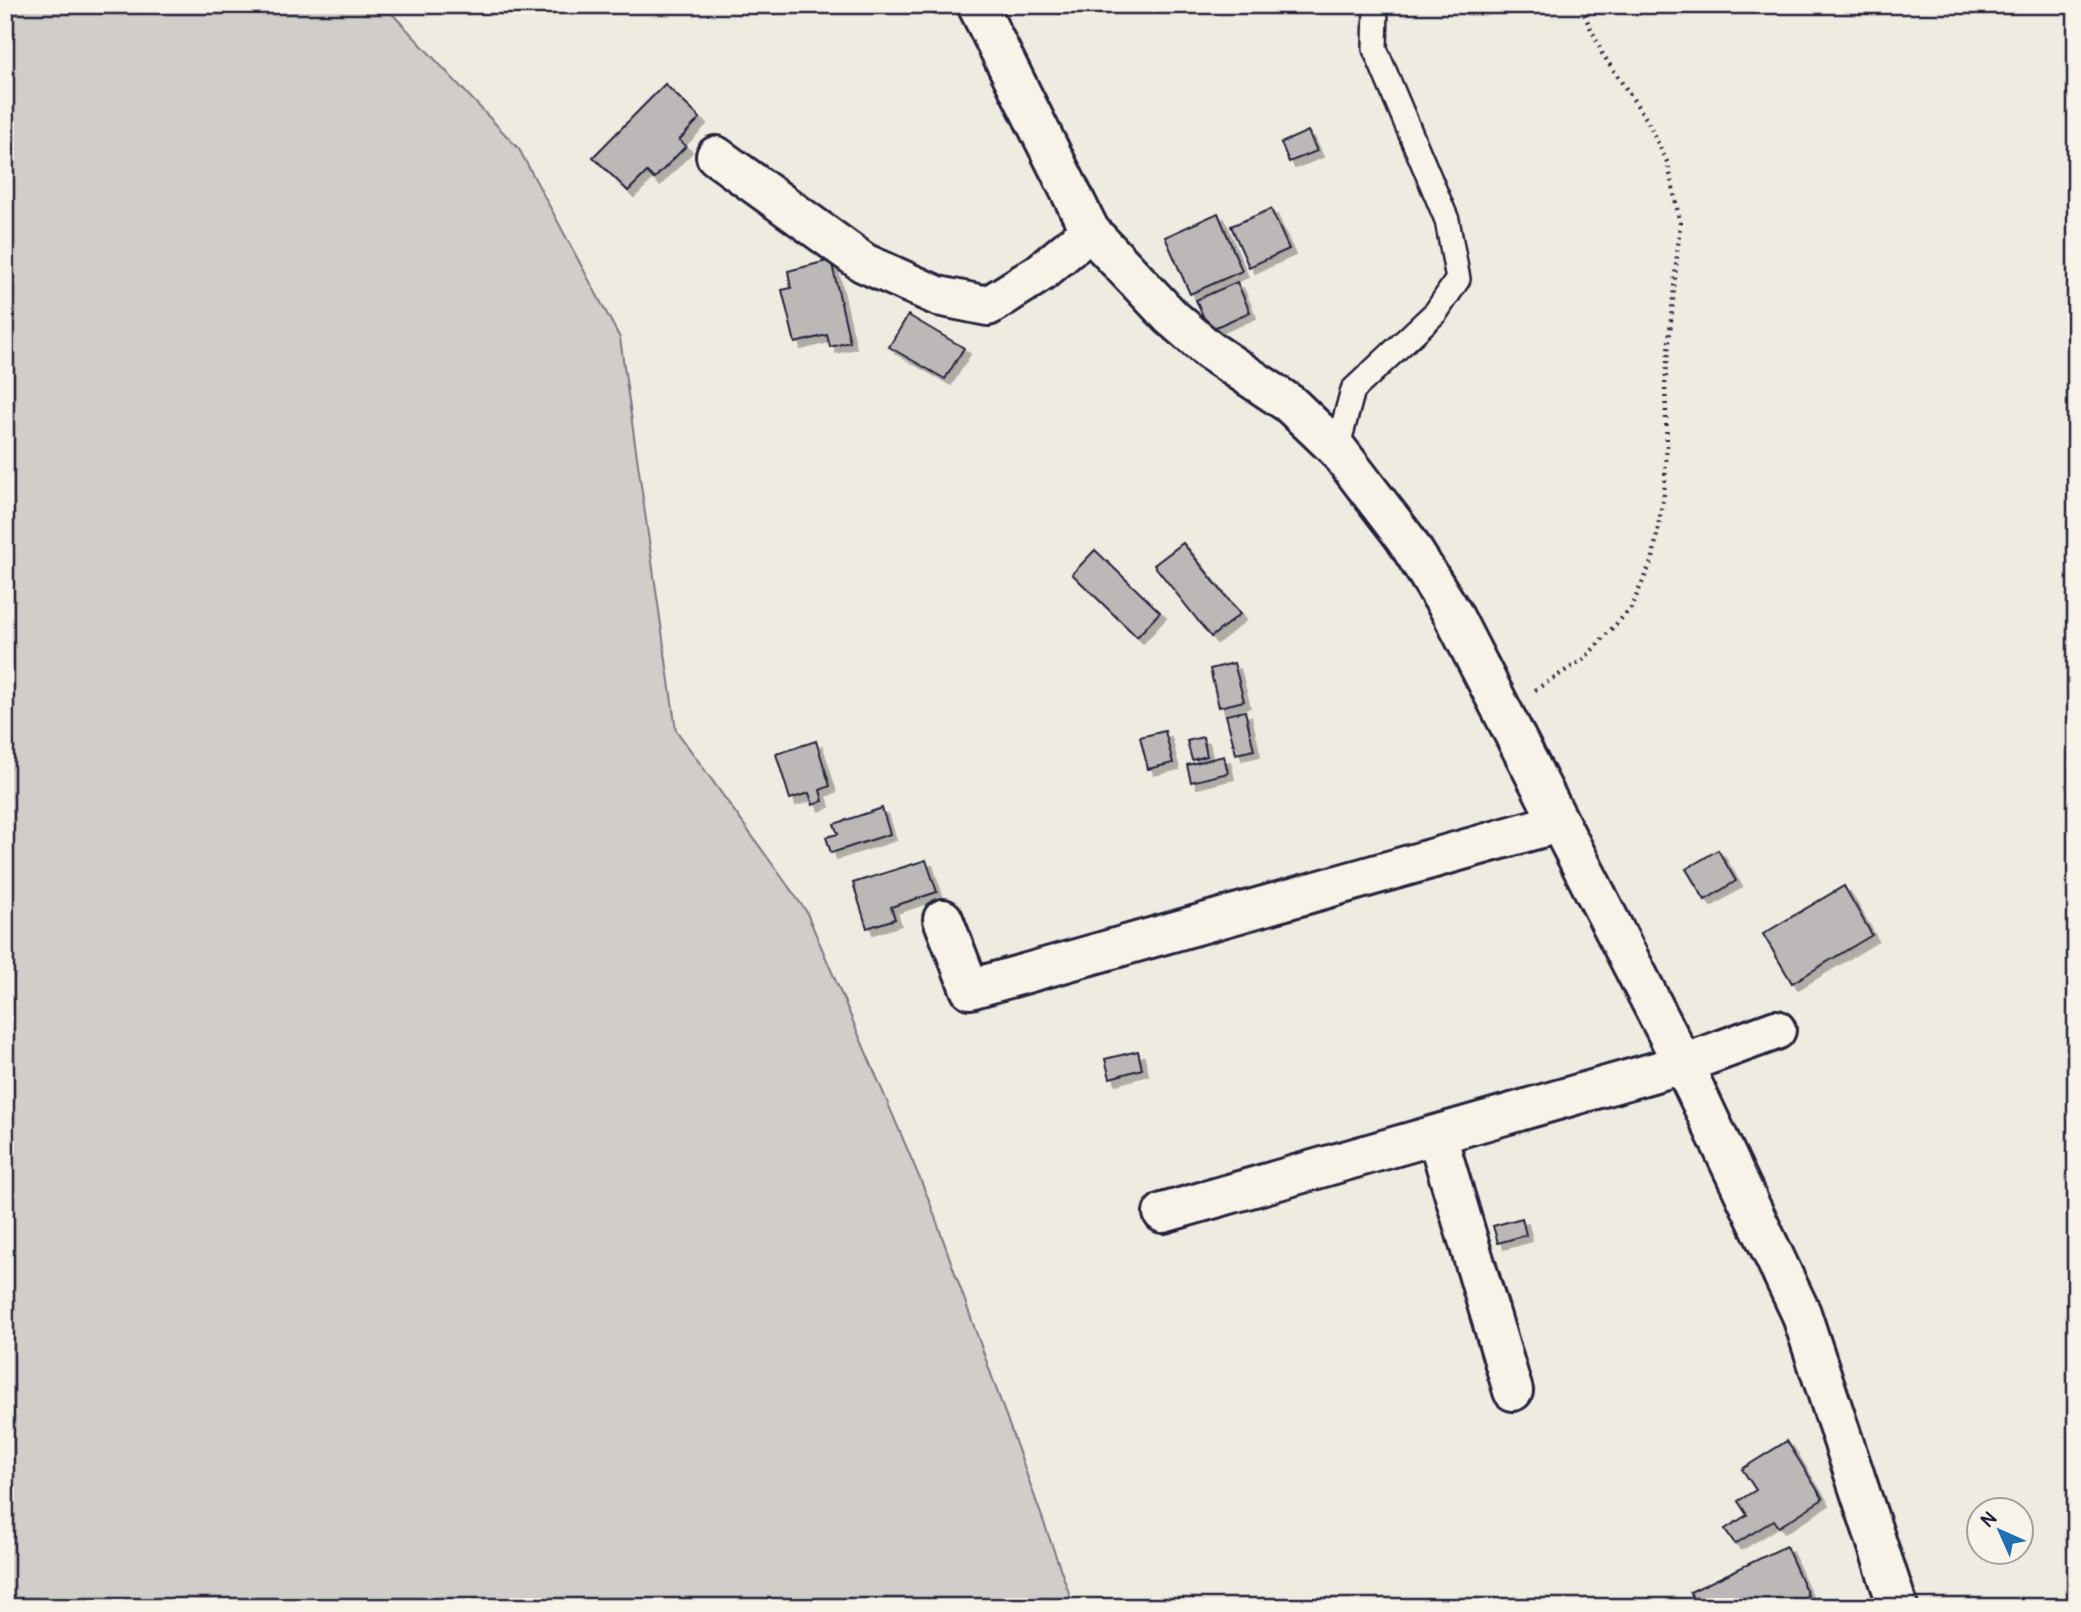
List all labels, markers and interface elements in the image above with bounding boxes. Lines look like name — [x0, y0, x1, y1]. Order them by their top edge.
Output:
north arrow — [1966, 1496, 2036, 1566]
text: N — [1976, 1507, 2002, 1533]

